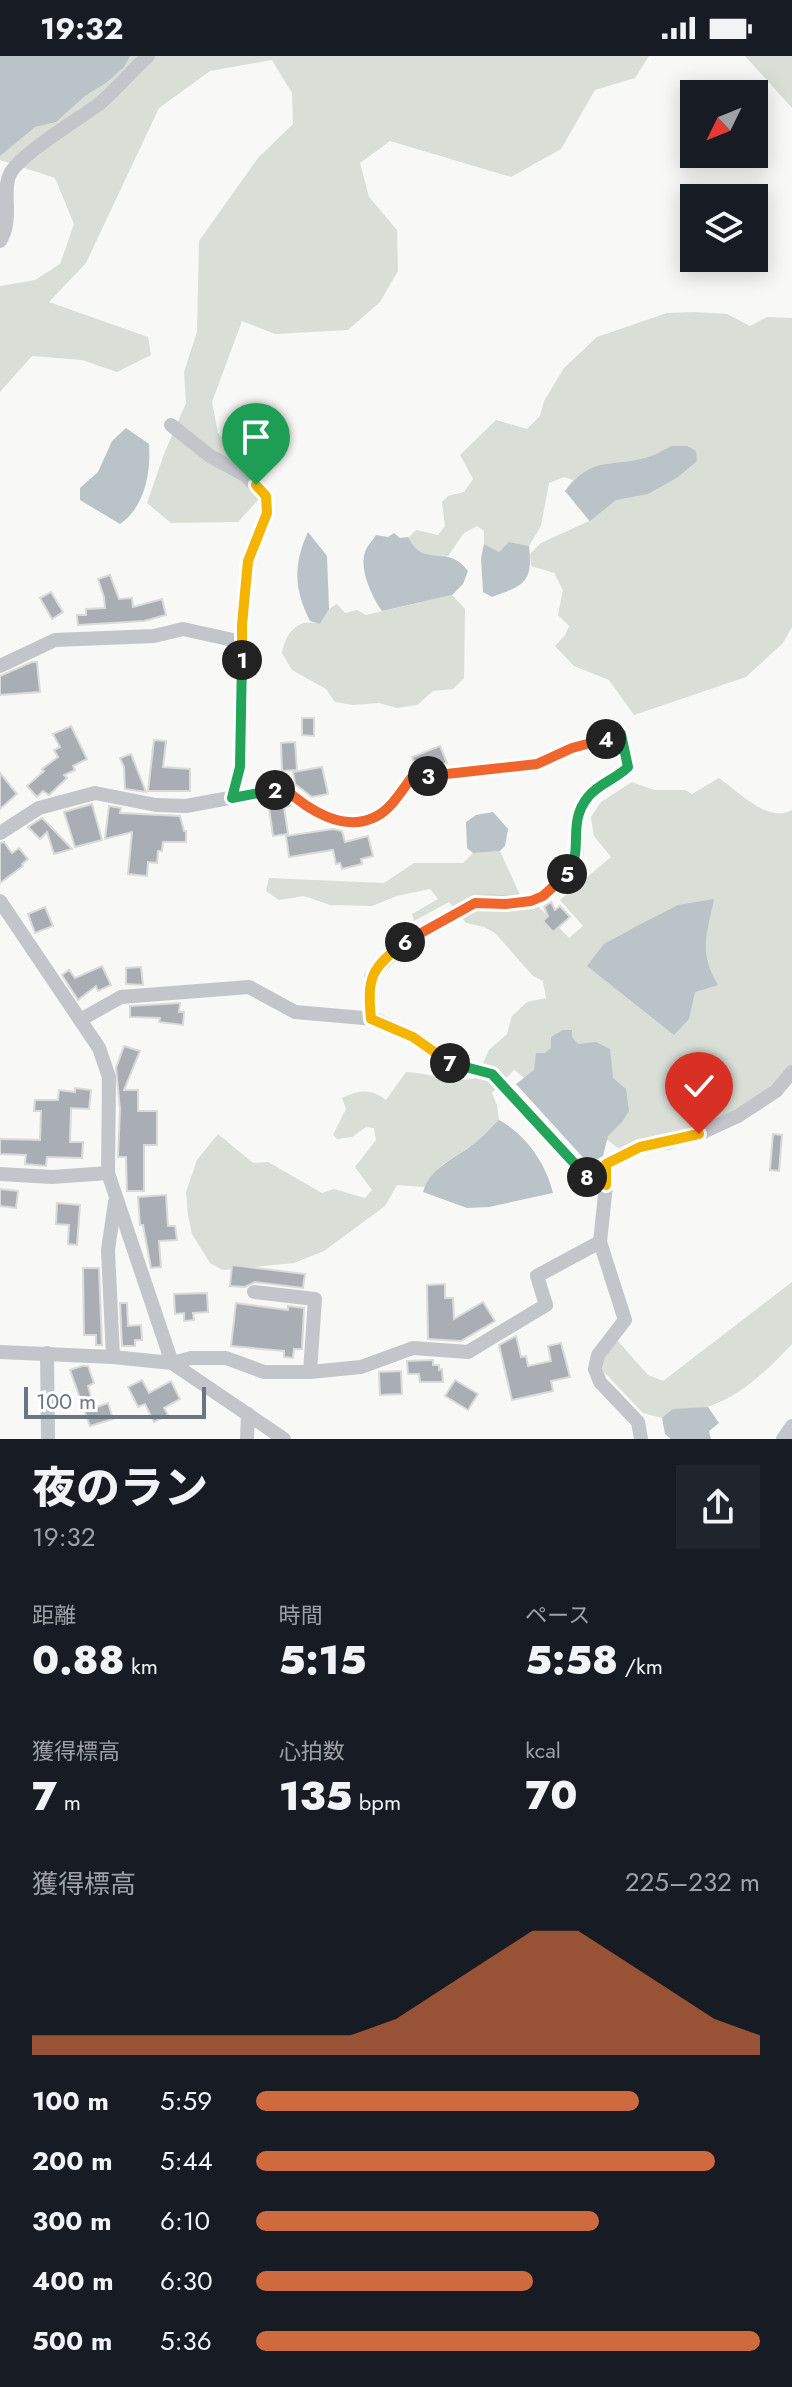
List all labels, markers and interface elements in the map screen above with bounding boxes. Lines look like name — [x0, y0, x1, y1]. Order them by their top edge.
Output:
text: 19:32 — [40, 7, 123, 50]
north arrow — [680, 80, 768, 168]
map controls — [680, 80, 768, 272]
button: layers — [680, 184, 768, 272]
pin — [222, 403, 290, 485]
icon: arrive — [234, 415, 278, 459]
pin: 1 — [222, 640, 262, 680]
text: 1 — [236, 644, 248, 676]
pin: 4 — [586, 719, 626, 759]
text: 4 — [598, 723, 614, 755]
pin: 3 — [408, 756, 448, 796]
text: 3 — [421, 760, 435, 792]
pin: 2 — [255, 770, 295, 810]
text: 2 — [268, 774, 282, 806]
pin: 5 — [547, 854, 587, 894]
text: 5 — [560, 858, 574, 890]
pin: 6 — [385, 922, 425, 962]
text: 6 — [398, 926, 412, 958]
pin: 7 — [430, 1043, 470, 1083]
text: 7 — [443, 1047, 457, 1079]
pin — [665, 1052, 733, 1134]
icon: check — [677, 1064, 721, 1108]
pin: 8 — [567, 1157, 607, 1197]
text: 8 — [580, 1161, 594, 1193]
scale bar — [24, 1383, 206, 1419]
text: 100 m — [36, 1385, 96, 1417]
text: 夜のラン — [32, 1456, 208, 1520]
button: share — [676, 1465, 760, 1549]
text: 19:32 — [32, 1518, 95, 1556]
text: 距離 — [32, 1599, 76, 1631]
text: 時間 — [279, 1599, 323, 1631]
text: ペース — [525, 1599, 590, 1631]
text: 0.88 — [32, 1631, 124, 1689]
text: 5:15 — [279, 1631, 366, 1689]
text: 5:58 — [525, 1631, 618, 1689]
text: km — [124, 1650, 158, 1682]
text: /km — [618, 1650, 663, 1682]
text: kcal — [525, 1734, 561, 1766]
text: 獲得標高 — [32, 1735, 120, 1767]
text: 心拍数 — [279, 1735, 345, 1767]
text: 70 — [525, 1766, 578, 1824]
text: 7 — [32, 1767, 57, 1825]
text: 135 — [279, 1767, 352, 1825]
text: m — [57, 1786, 81, 1818]
text: bpm — [352, 1786, 401, 1818]
text: 225–232 m — [625, 1863, 760, 1901]
text: 獲得標高 — [32, 1865, 136, 1903]
text: 100 m — [32, 2082, 109, 2120]
text: 5:59 — [160, 2082, 212, 2120]
text: 200 m — [32, 2142, 113, 2180]
text: 5:44 — [160, 2142, 213, 2180]
text: 300 m — [32, 2202, 112, 2240]
text: 6:10 — [160, 2202, 210, 2240]
text: 400 m — [32, 2262, 114, 2300]
text: 6:30 — [160, 2262, 213, 2300]
text: 500 m — [32, 2322, 112, 2360]
text: 5:36 — [160, 2322, 212, 2360]

